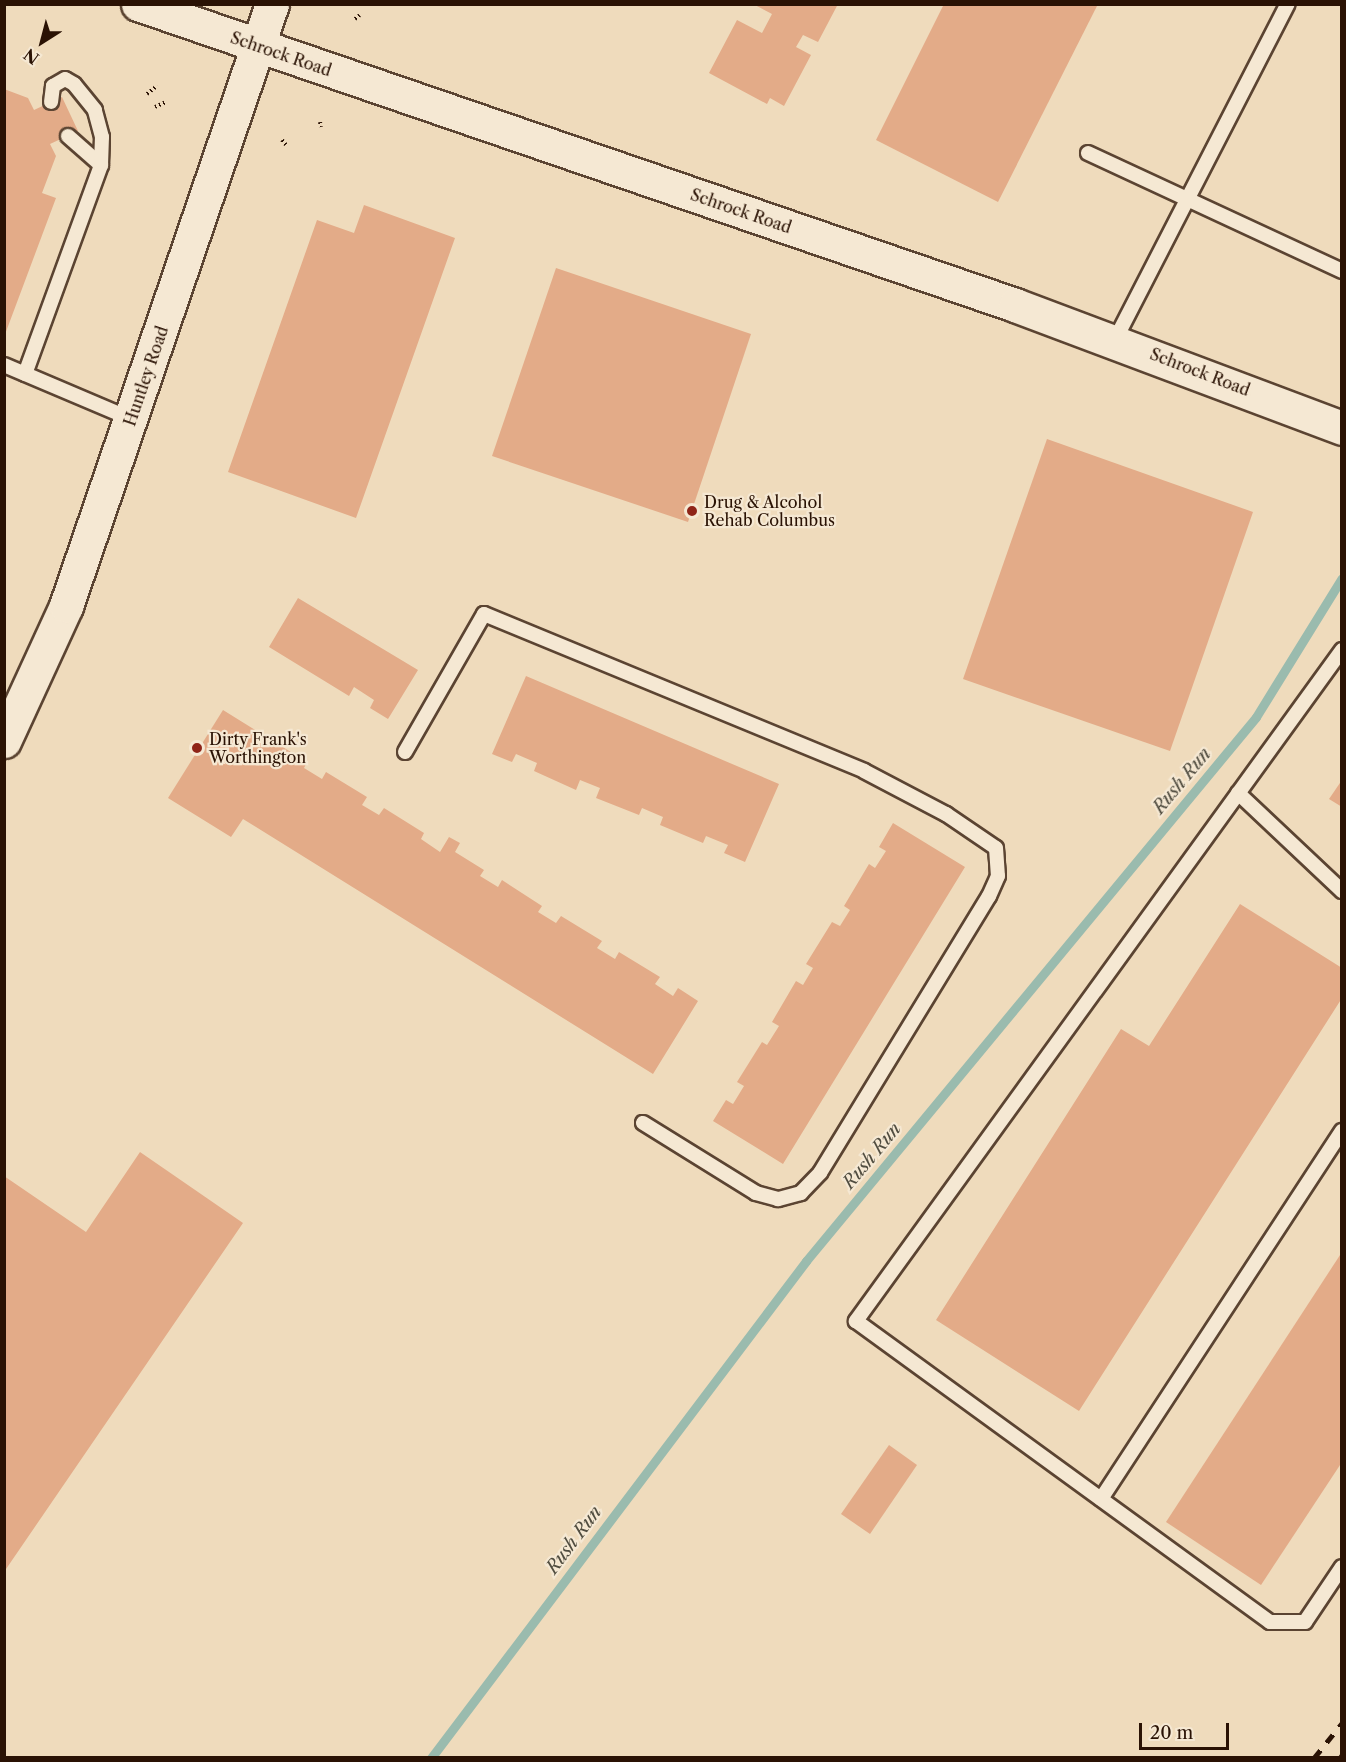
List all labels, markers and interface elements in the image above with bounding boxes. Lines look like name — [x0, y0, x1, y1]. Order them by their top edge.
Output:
north arrow — [12, 12, 72, 72]
street label: Schrock Road — [228, 28, 334, 80]
text: N — [20, 44, 43, 69]
street label: Schrock Road — [688, 185, 794, 237]
street label: Huntley Road — [120, 323, 172, 429]
street label: Schrock Road — [1147, 344, 1253, 400]
place label: Drug & Alcohol Rehab Columbus — [704, 492, 835, 530]
marker: Drug & Alcohol Rehab Columbus — [685, 504, 699, 518]
place label: Dirty Frank's Worthington — [209, 729, 307, 767]
marker: Dirty Frank's Worthington — [190, 741, 204, 755]
water label: Rush Run — [1148, 744, 1216, 818]
water label: Rush Run — [838, 1119, 906, 1193]
water label: Rush Run — [542, 1502, 606, 1578]
scale bar — [1142, 1711, 1232, 1749]
text: 20 m — [1150, 1722, 1193, 1744]

